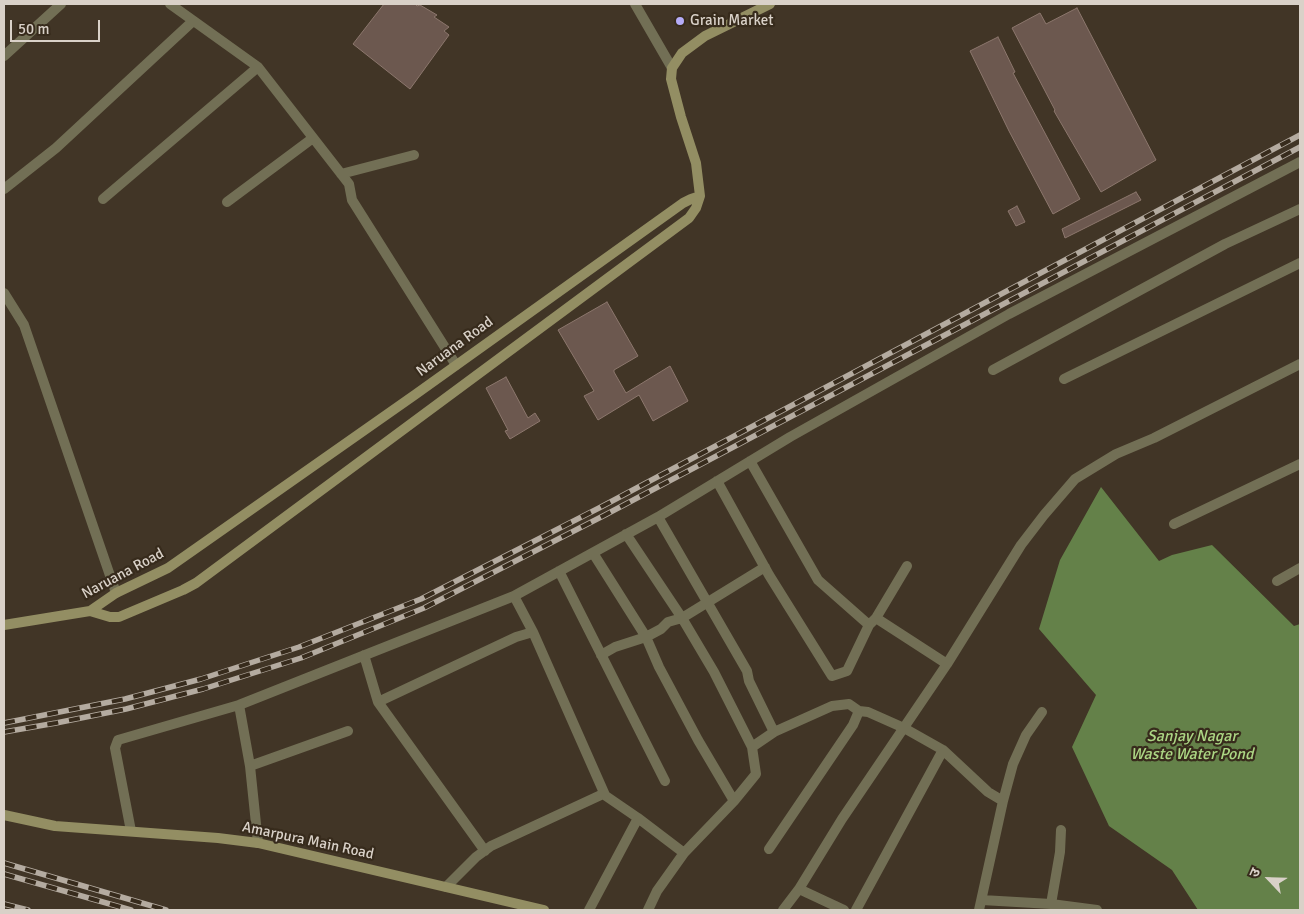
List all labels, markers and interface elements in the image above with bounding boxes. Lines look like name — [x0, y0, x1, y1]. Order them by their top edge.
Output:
scale bar — [12, 10, 102, 42]
place label: Grain Market — [690, 12, 773, 30]
marker: Grain Market — [674, 15, 686, 27]
text: 50 m — [18, 20, 49, 38]
street label: Naruana Road — [413, 313, 497, 381]
street label: Naruana Road — [79, 545, 167, 603]
water label: Sanjay Nagar Waste Water Pond — [1130, 727, 1254, 765]
street label: Amarpura Main Road — [241, 818, 375, 864]
north arrow — [1244, 854, 1294, 904]
text: उ — [1245, 865, 1264, 880]

